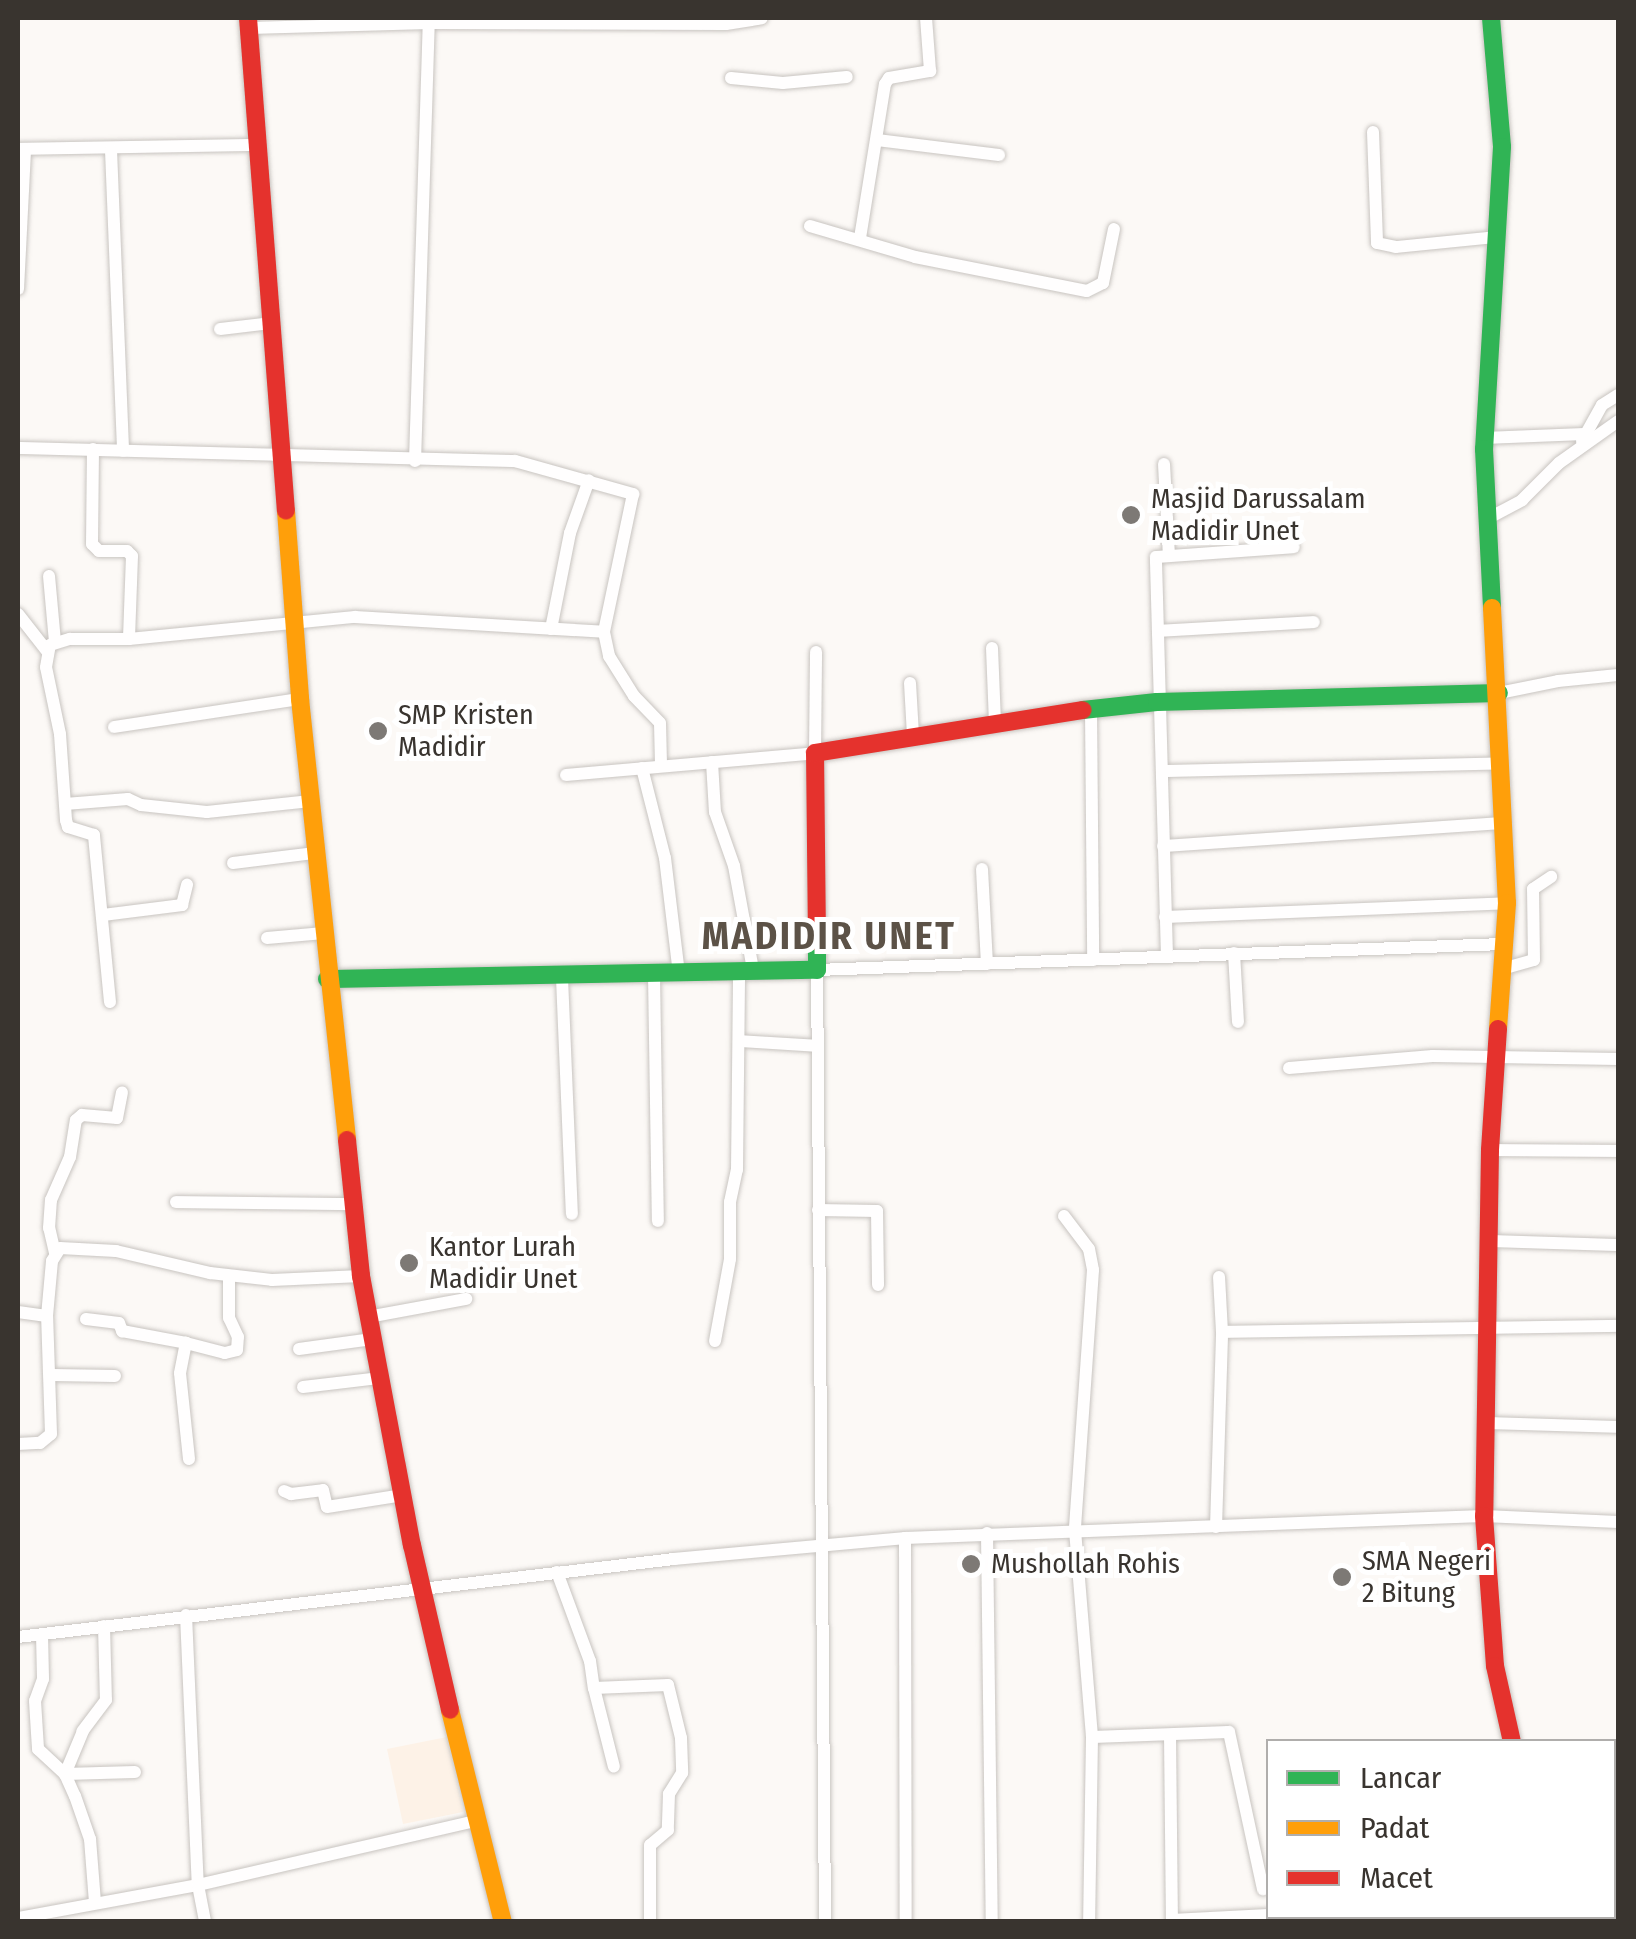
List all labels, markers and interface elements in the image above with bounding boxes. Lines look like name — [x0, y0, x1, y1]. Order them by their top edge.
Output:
place label: Masjid Darussalam Madidir Unet — [1151, 482, 1366, 548]
marker: Masjid Darussalam Madidir Unet — [1120, 504, 1142, 526]
place label: SMP Kristen Madidir — [398, 698, 534, 764]
marker: SMP Kristen Madidir — [367, 720, 389, 742]
district label: MADIDIR UNET — [702, 914, 956, 960]
place label: Kantor Lurah Madidir Unet — [429, 1230, 577, 1296]
marker: Kantor Lurah Madidir Unet — [398, 1252, 420, 1274]
place label: SMA Negeri 2 Bitung — [1362, 1544, 1491, 1610]
place label: Mushollah Rohis — [991, 1547, 1180, 1581]
marker: Mushollah Rohis — [960, 1553, 982, 1575]
marker: SMA Negeri 2 Bitung — [1331, 1566, 1353, 1588]
legend — [1266, 1739, 1616, 1919]
text: Lancar — [1360, 1760, 1441, 1796]
text: Padat — [1360, 1810, 1429, 1846]
text: Macet — [1360, 1860, 1433, 1896]

